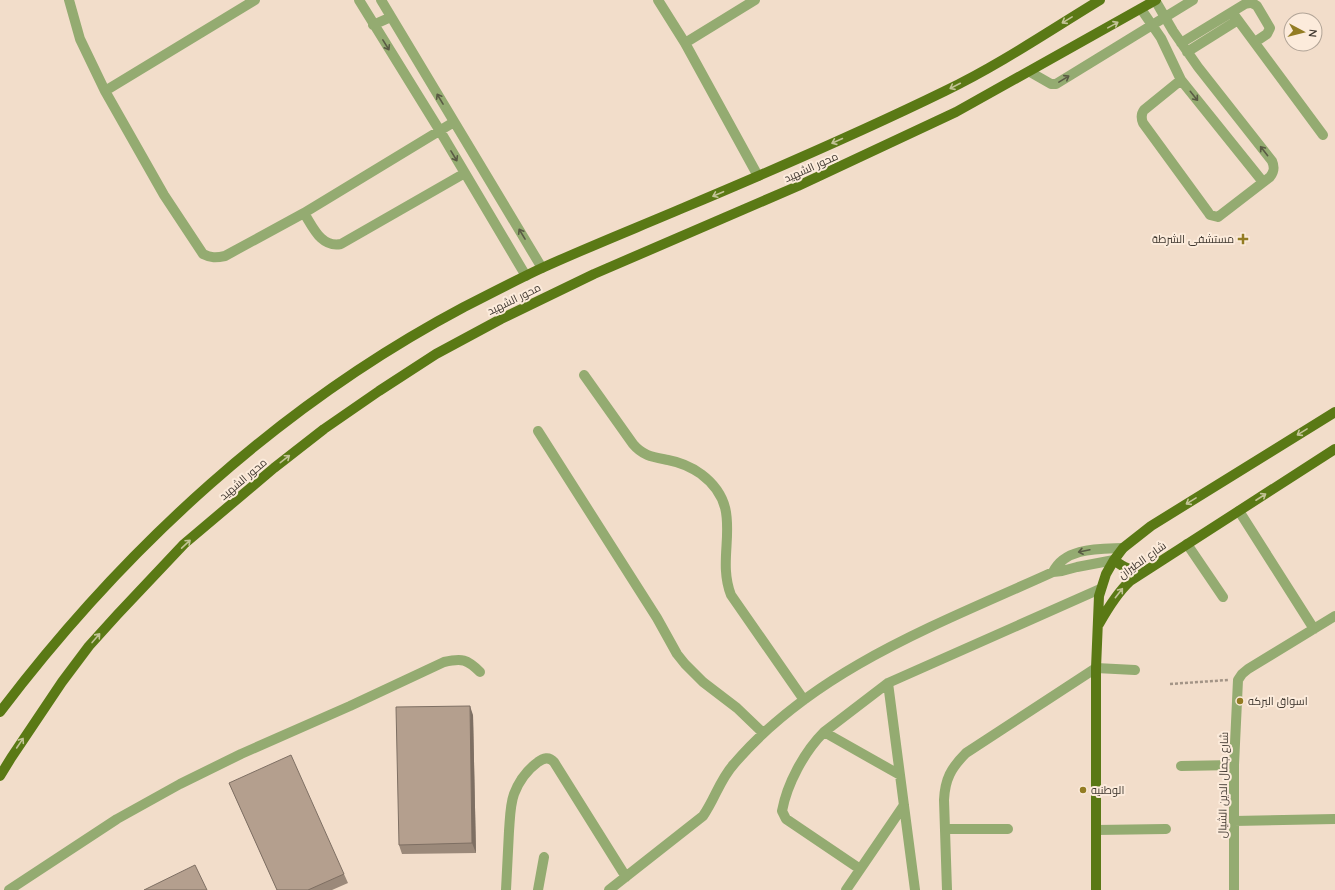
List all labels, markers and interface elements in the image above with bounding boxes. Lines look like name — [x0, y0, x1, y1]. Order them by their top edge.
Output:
north arrow — [1283, 12, 1323, 52]
one-way arrow — [1061, 17, 1073, 25]
one-way arrow — [1107, 20, 1119, 28]
text: N — [1305, 28, 1320, 38]
one-way arrow — [382, 39, 390, 50]
one-way arrow — [1059, 75, 1070, 83]
one-way arrow — [949, 83, 961, 90]
one-way arrow — [1189, 90, 1198, 101]
one-way arrow — [436, 93, 444, 105]
one-way arrow — [831, 138, 843, 145]
one-way arrow — [1260, 145, 1268, 156]
street label: محور الشهيد — [782, 149, 840, 185]
one-way arrow — [451, 150, 459, 162]
one-way arrow — [712, 190, 724, 198]
one-way arrow — [518, 228, 526, 240]
place label: مستشفى الشرطة — [1152, 232, 1234, 246]
marker: مستشفى الشرطة — [1237, 233, 1249, 245]
street label: محور الشهيد — [485, 280, 543, 318]
one-way arrow — [1296, 429, 1308, 437]
street label: محور الشهيد — [216, 455, 270, 503]
one-way arrow — [279, 455, 290, 464]
one-way arrow — [1255, 492, 1267, 500]
one-way arrow — [1185, 497, 1197, 505]
street label: شارع الطيران — [1115, 538, 1169, 582]
one-way arrow — [181, 539, 191, 548]
one-way arrow — [1078, 548, 1091, 556]
one-way arrow — [1114, 587, 1123, 598]
one-way arrow — [92, 633, 101, 643]
place label: اسواق البركه — [1248, 694, 1308, 708]
marker: اسواق البركه — [1235, 696, 1245, 706]
street label: شارع جمال الدين الشيال — [1215, 732, 1232, 838]
one-way arrow — [17, 737, 25, 749]
place label: الوطنيه — [1091, 783, 1124, 797]
marker: الوطنيه — [1078, 785, 1088, 795]

